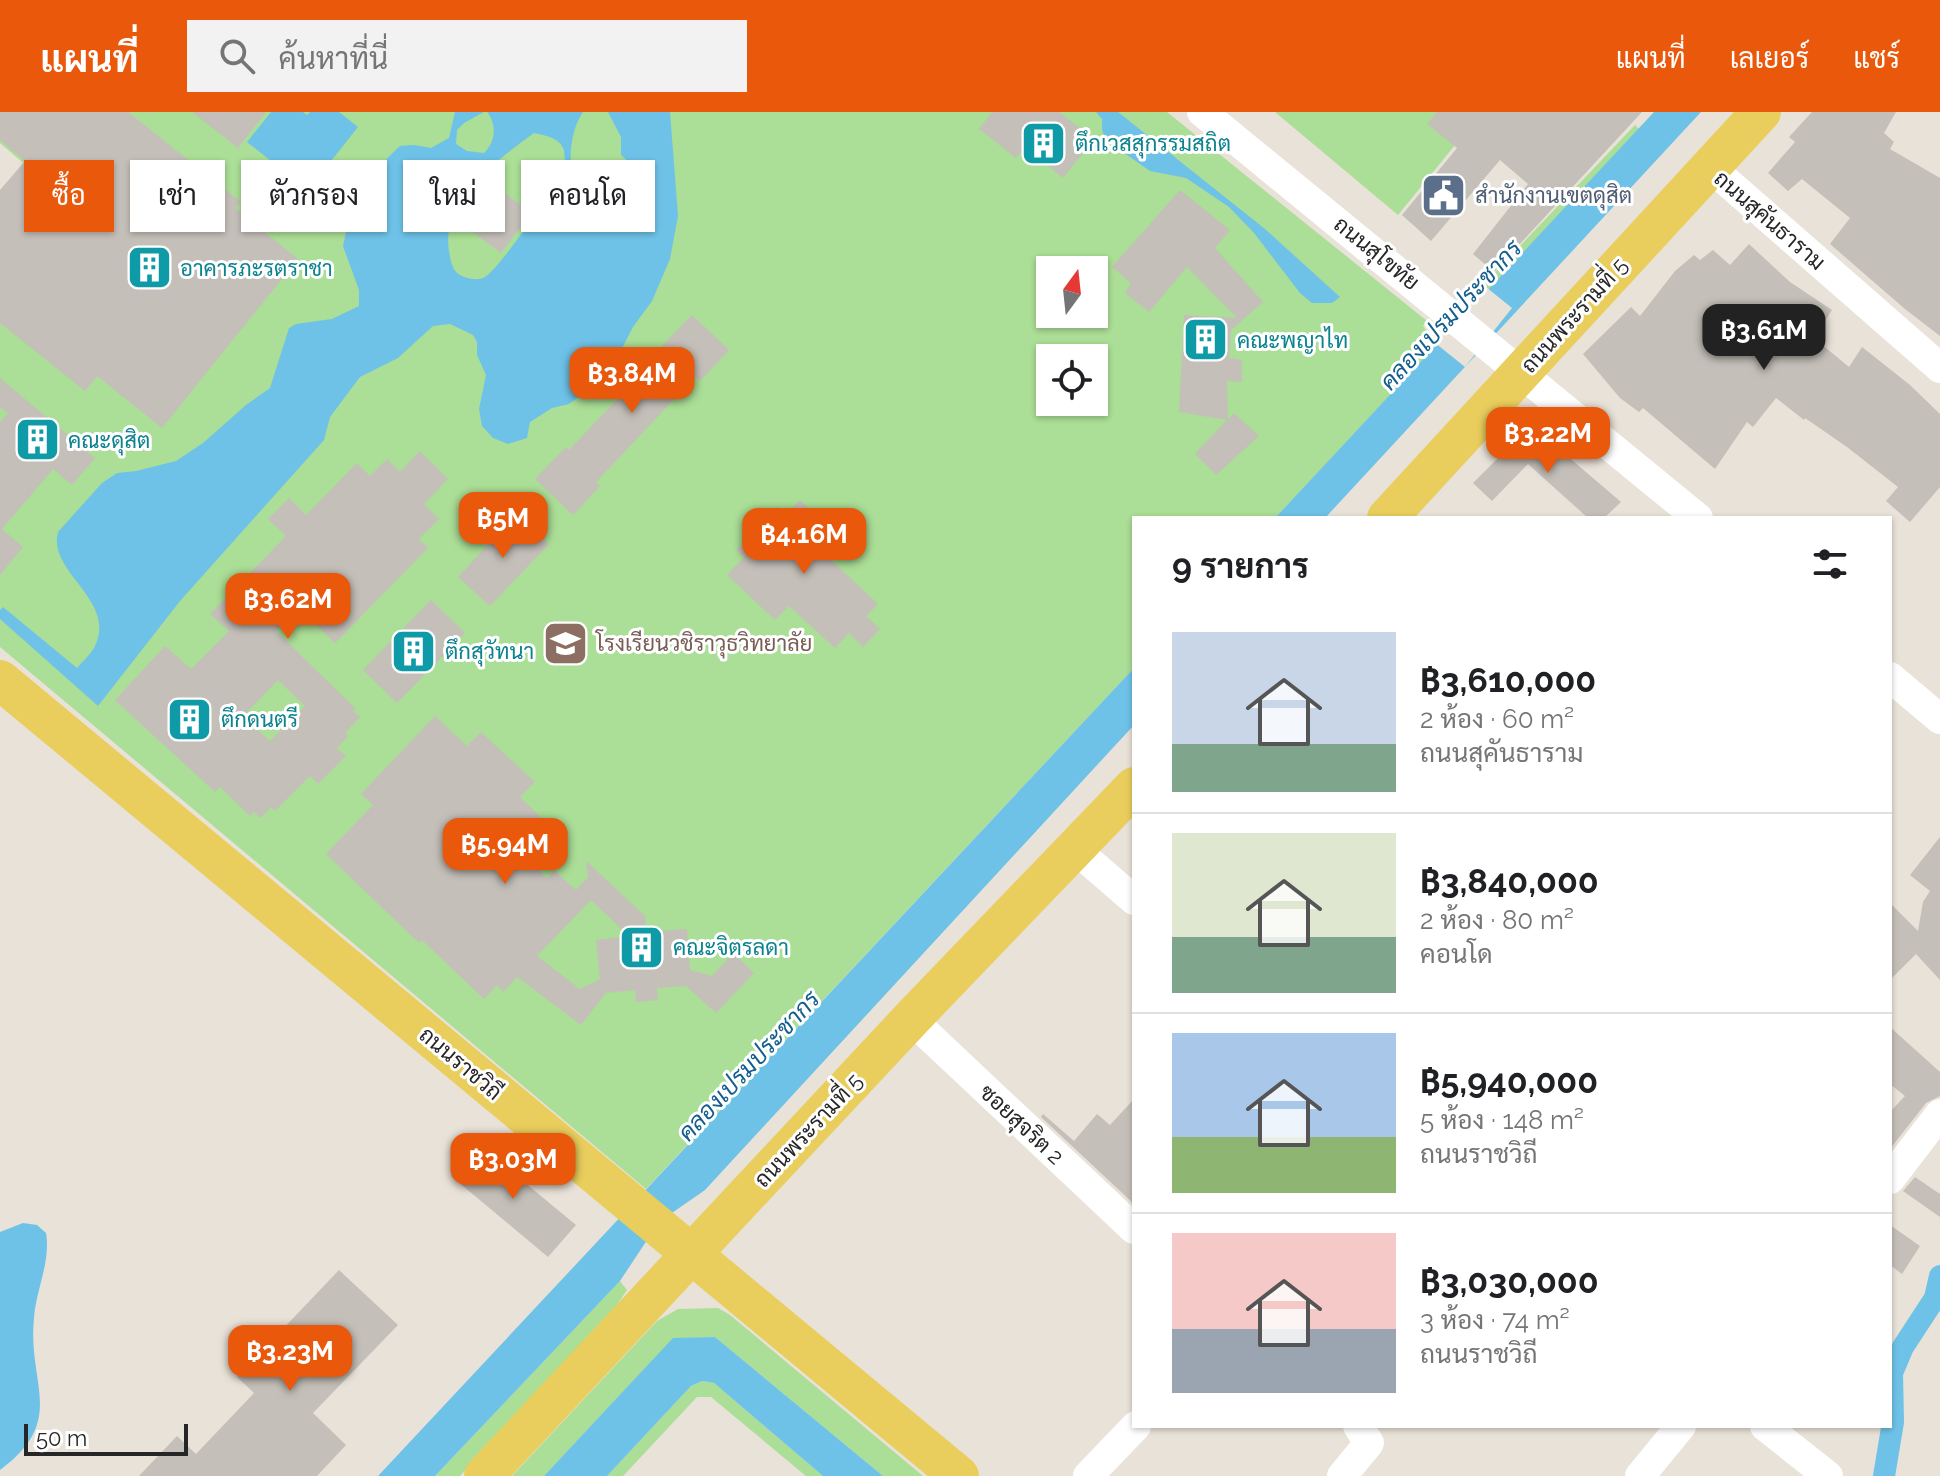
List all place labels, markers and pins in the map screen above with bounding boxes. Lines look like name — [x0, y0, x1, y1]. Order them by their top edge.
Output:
building icon: ตึกเวสสุกรรมสถิต — [1020, 119, 1068, 167]
place label: ตึกเวสสุกรรมสถิต — [1075, 130, 1231, 159]
public building icon: สำนักงานเขตดุสิต — [1420, 171, 1468, 219]
place label: สำนักงานเขตดุสิต — [1475, 182, 1632, 211]
building icon: อาคารภะรตราชา — [125, 244, 173, 292]
place label: อาคารภะรตราชา — [180, 255, 333, 281]
pin: ฿3.61M — [1699, 304, 1829, 372]
building icon: คณะพญาไท — [1182, 316, 1230, 364]
place label: คณะพญาไท — [1237, 326, 1348, 354]
pin: ฿3.84M — [567, 347, 697, 415]
pin: ฿3.22M — [1483, 407, 1613, 475]
building icon: คณะดุสิต — [13, 416, 61, 464]
place label: คณะดุสิต — [68, 427, 150, 456]
pin: ฿5M — [464, 492, 542, 560]
pin: ฿4.16M — [739, 508, 869, 576]
pin: ฿3.62M — [223, 573, 353, 641]
school or university icon: โรงเรียนวชิราวุธวิทยาลัย — [541, 619, 589, 667]
building icon: ตึกสุวัทนา — [390, 627, 438, 675]
place label: โรงเรียนวชิราวุธวิทยาลัย — [595, 629, 812, 659]
place label: ตึกสุวัทนา — [445, 638, 534, 667]
building icon: ตึกดนตรี — [166, 695, 214, 743]
place label: ตึกดนตรี — [221, 706, 298, 732]
pin: ฿5.94M — [440, 818, 570, 886]
building icon: คณะจิตรลดา — [618, 923, 666, 971]
place label: คณะจิตรลดา — [673, 934, 789, 960]
pin: ฿3.03M — [448, 1133, 578, 1201]
pin: ฿3.23M — [225, 1325, 355, 1393]

